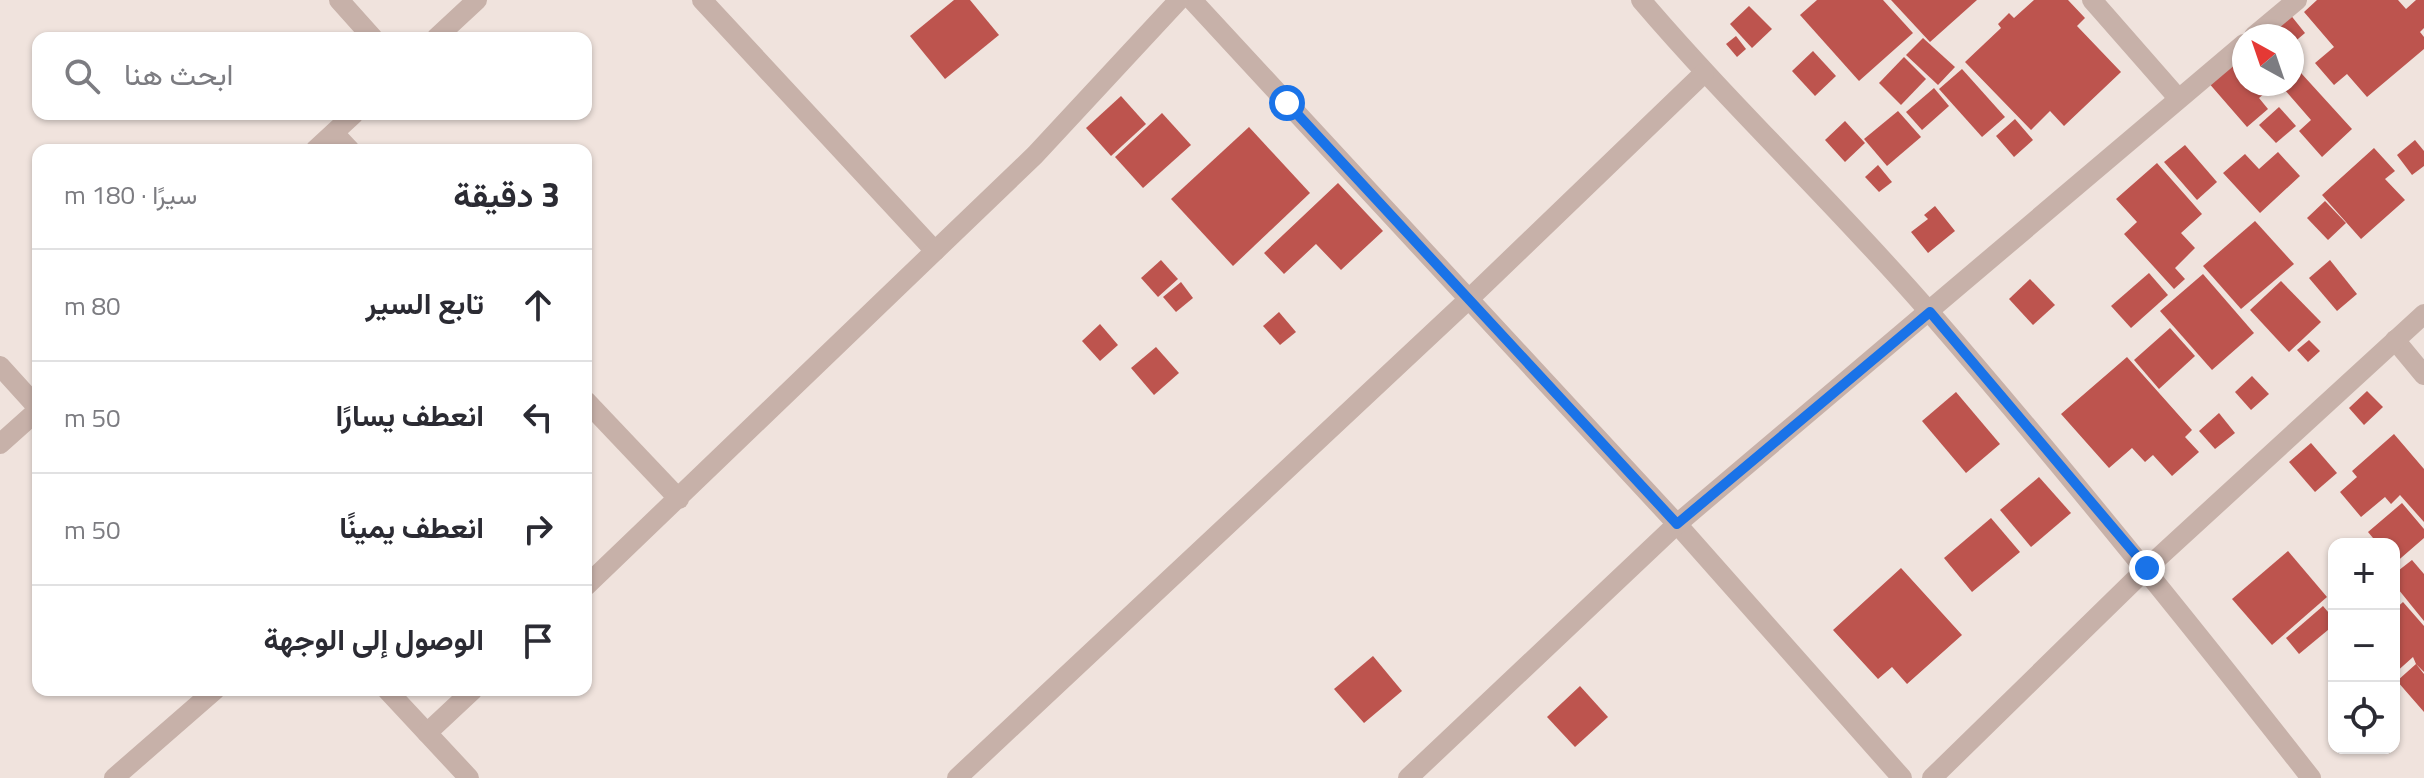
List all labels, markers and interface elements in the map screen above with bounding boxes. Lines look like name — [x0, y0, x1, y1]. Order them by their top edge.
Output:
north arrow — [2232, 24, 2304, 96]
search box — [32, 32, 592, 120]
text: ابحث هنا — [124, 51, 234, 97]
icon: search — [60, 54, 104, 98]
route start — [1269, 85, 1305, 121]
text: 3 دقيقة — [453, 168, 560, 220]
text: سيرًا · 180 m — [64, 175, 197, 214]
text: تابع السير — [366, 280, 484, 326]
icon: ahead — [516, 283, 560, 327]
text: 80 m — [64, 286, 121, 325]
text: انعطف يسارًا — [335, 392, 484, 438]
icon: left — [516, 395, 560, 439]
text: 50 m — [64, 398, 121, 437]
text: انعطف يمينًا — [339, 504, 484, 550]
icon: right — [516, 507, 560, 551]
text: 50 m — [64, 510, 121, 549]
map controls — [2328, 538, 2400, 754]
button: + — [2328, 538, 2400, 610]
route end — [2129, 550, 2165, 586]
button: − — [2328, 610, 2400, 682]
text: الوصول إلى الوجهة — [263, 616, 484, 662]
icon: arrive — [516, 619, 560, 663]
button: locate — [2328, 682, 2400, 754]

